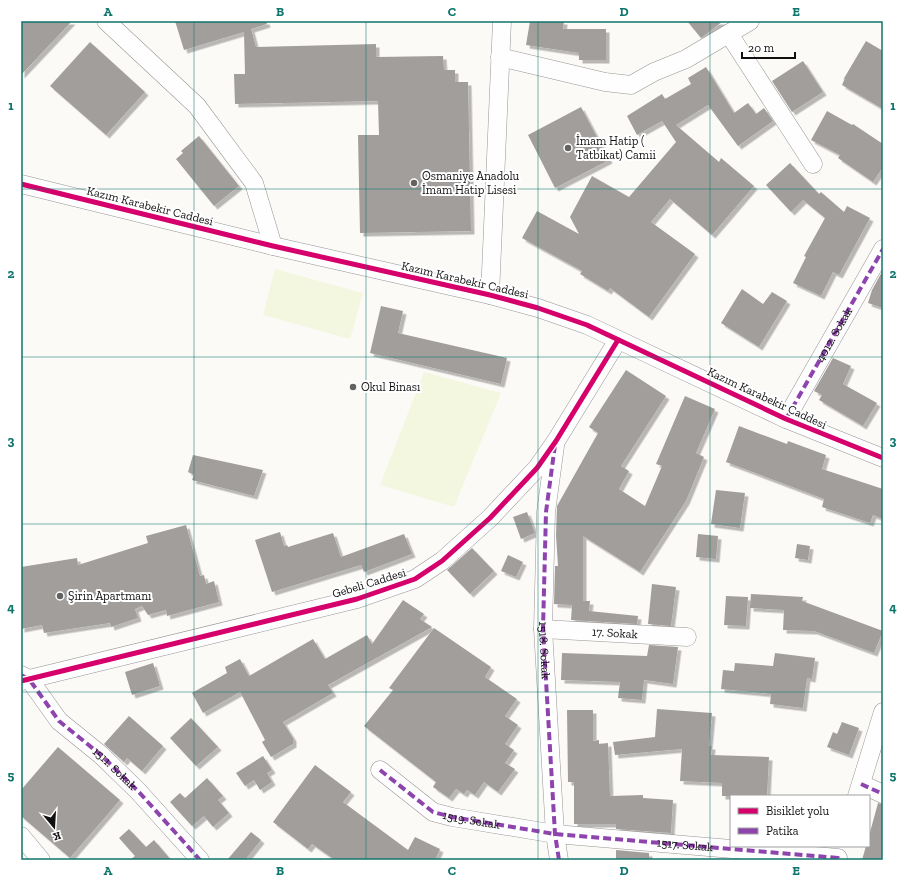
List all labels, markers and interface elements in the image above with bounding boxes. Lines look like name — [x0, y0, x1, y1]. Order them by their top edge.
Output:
text: A — [104, 4, 113, 19]
text: B — [276, 4, 284, 19]
text: C — [448, 4, 456, 19]
text: D — [619, 4, 629, 19]
text: E — [792, 4, 800, 19]
scale bar — [742, 34, 795, 60]
text: 20 m — [748, 41, 775, 55]
text: 1 — [8, 98, 14, 113]
text: 1 — [890, 98, 896, 113]
place label: İmam Hatip ( Tatbikat) Camii — [576, 134, 657, 162]
marker: İmam Hatip ( Tatbikat) Camii — [563, 143, 573, 153]
place label: Osmaniye Anadolu İmam Hatip Lisesi — [422, 169, 520, 197]
marker: Osmaniye Anadolu İmam Hatip Lisesi — [409, 178, 419, 188]
street label: Kazım Karabekir Caddesi — [85, 183, 215, 229]
street label: Kazım Karabekir Caddesi — [400, 259, 531, 302]
text: 2 — [8, 266, 15, 281]
text: 2 — [890, 266, 897, 281]
street label: 4012. Sokak — [813, 304, 855, 364]
street label: Kazım Karabekir Caddesi — [705, 364, 829, 432]
place label: Okul Binası — [361, 380, 421, 394]
marker: Okul Binası — [348, 382, 358, 392]
text: 3 — [8, 433, 15, 448]
text: 3 — [890, 433, 897, 448]
street label: Gebeli Caddesi — [330, 565, 408, 601]
place label: Şirin Apartmanı — [68, 589, 152, 603]
marker: Şirin Apartmanı — [55, 591, 65, 601]
text: 4 — [7, 600, 15, 615]
text: 4 — [889, 600, 897, 615]
street label: 1518. Sokak — [536, 621, 553, 680]
street label: 17. Sokak — [592, 625, 639, 641]
street label: 1511. Sokak — [90, 744, 140, 794]
text: 5 — [8, 768, 15, 783]
text: 5 — [890, 768, 897, 783]
legend — [730, 795, 870, 847]
text: Bisiklet yolu — [766, 804, 830, 818]
north arrow — [34, 807, 74, 847]
street label: 1519. Sokak — [441, 808, 502, 832]
text: Patika — [766, 824, 799, 838]
text: K — [51, 829, 62, 844]
street label: 1517. Sokak — [656, 836, 714, 854]
text: A — [104, 863, 113, 878]
text: B — [276, 863, 284, 878]
text: C — [448, 863, 456, 878]
text: D — [619, 863, 629, 878]
text: E — [792, 863, 800, 878]

